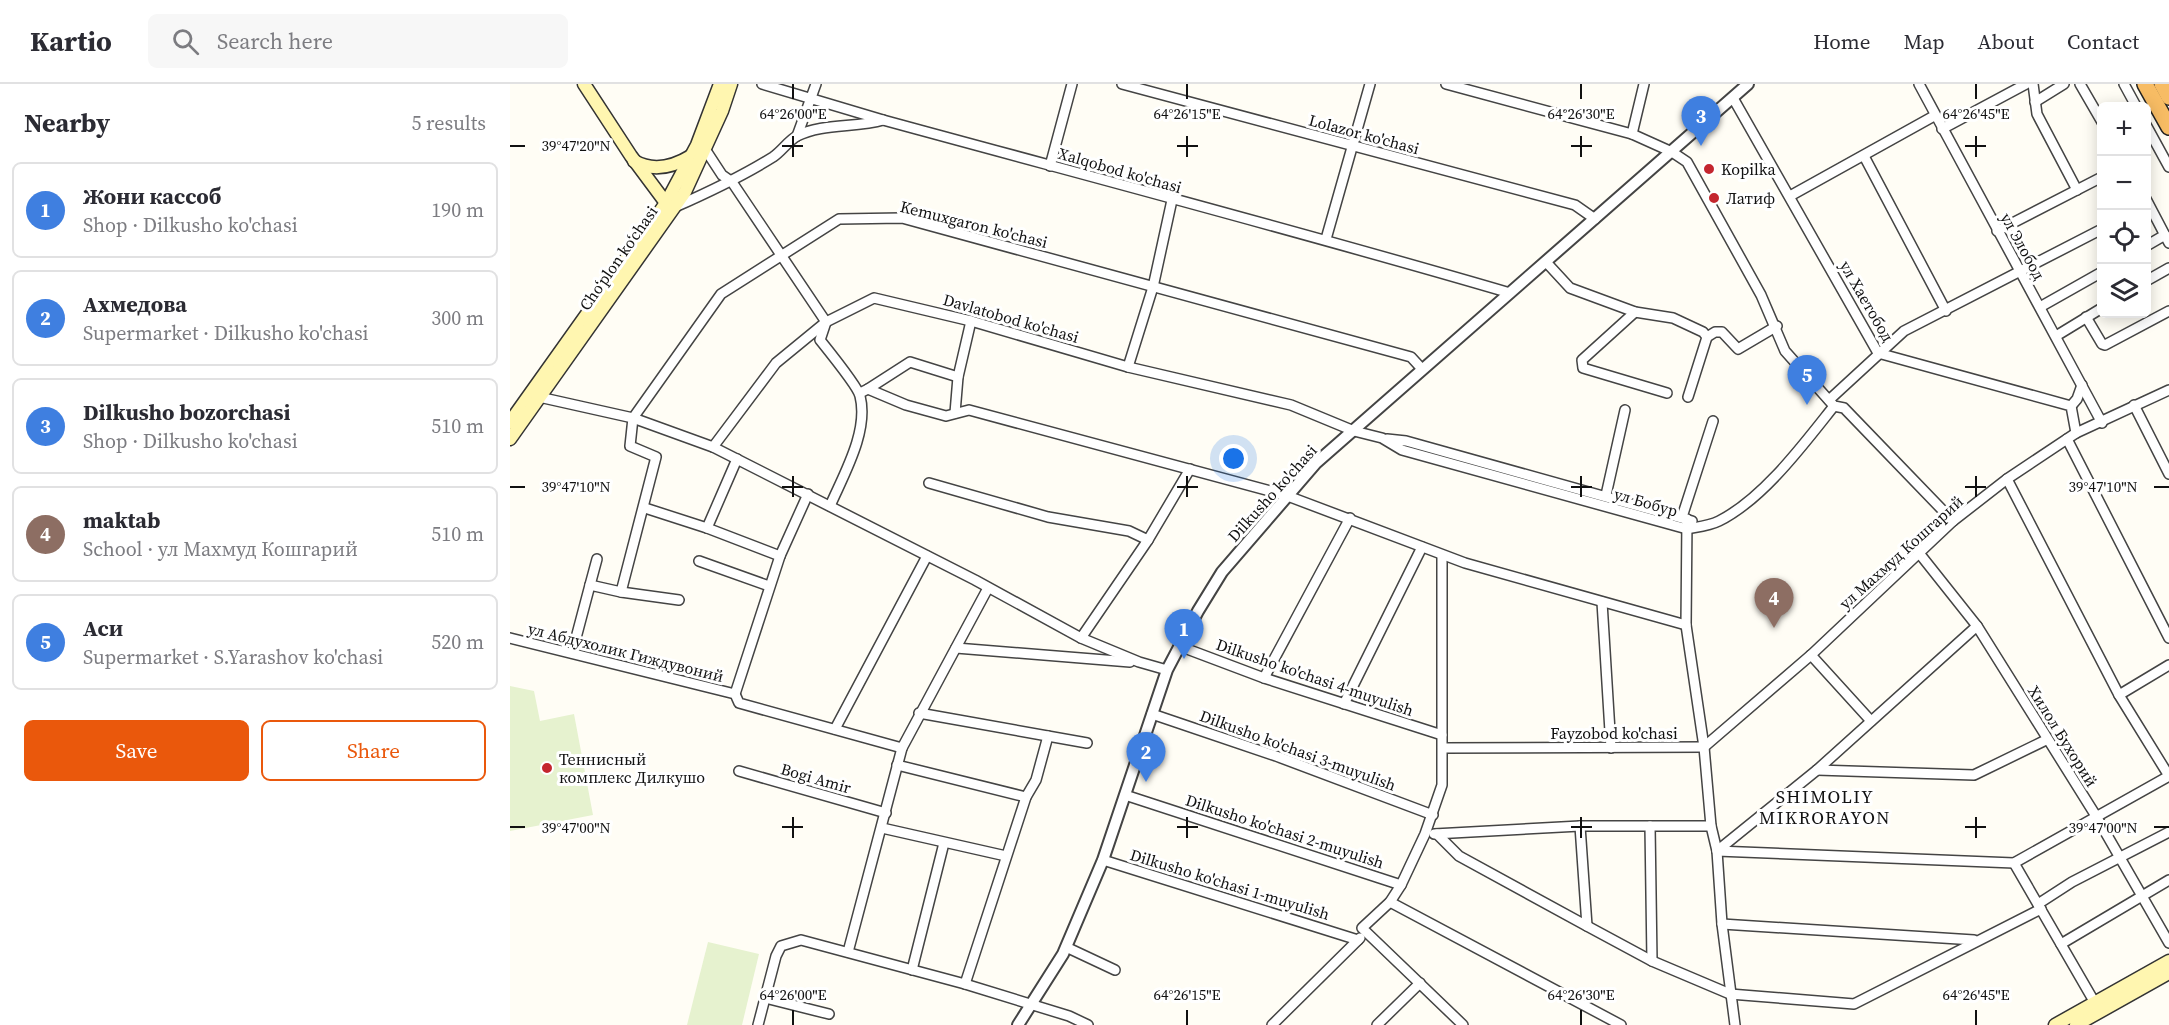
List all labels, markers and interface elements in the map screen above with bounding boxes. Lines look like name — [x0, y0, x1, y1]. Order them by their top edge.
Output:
search box — [148, 14, 568, 68]
text: Kartio — [30, 22, 112, 60]
icon: search — [169, 25, 202, 58]
text: Search here — [217, 26, 333, 56]
text: Home — [1813, 27, 1871, 56]
text: Map — [1904, 27, 1945, 56]
text: About — [1978, 27, 2034, 56]
text: Contact — [2067, 27, 2139, 56]
pin: 3 — [1682, 97, 1720, 146]
map controls — [2097, 102, 2151, 318]
button: + — [2097, 102, 2151, 156]
text: 64°26'00"E — [759, 103, 827, 124]
text: 64°26'15"E — [1153, 103, 1221, 124]
text: 64°26'30"E — [1547, 103, 1615, 124]
text: 64°26'45"E — [1942, 103, 2010, 124]
text: Nearby — [24, 105, 110, 141]
text: 5 results — [411, 109, 486, 137]
street label: Lolazor ko'chasi — [1306, 109, 1422, 159]
text: 39°47'20"N — [541, 135, 611, 156]
street label: Xalqobod ko'chasi — [1056, 142, 1185, 198]
button: − — [2097, 156, 2151, 210]
place label: Kopilka — [1721, 158, 1777, 180]
marker: Kopilka — [1702, 162, 1716, 176]
text: Жони кассоб — [83, 181, 221, 211]
place label: Латиф — [1726, 187, 1775, 209]
marker: Латиф — [1707, 191, 1721, 205]
street label: Kemuxgaron ko'chasi — [898, 195, 1050, 253]
text: 1 — [40, 196, 51, 224]
text: 190 m — [431, 196, 484, 224]
street label: Choʻplon koʻchasi — [574, 201, 662, 315]
street label: ул Элобод — [1996, 208, 2050, 284]
button: locate — [2097, 210, 2151, 264]
text: Shop · Dilkusho ko'chasi — [83, 211, 298, 239]
street label: ул Хаетобод — [1835, 256, 1899, 346]
button: layers — [2097, 264, 2151, 318]
street label: Davlatobod ko'chasi — [941, 288, 1082, 348]
text: Ахмедова — [83, 289, 187, 319]
text: 2 — [40, 304, 51, 332]
text: 300 m — [431, 304, 484, 332]
text: Supermarket · Dilkusho ko'chasi — [83, 319, 369, 347]
pin: 5 — [1788, 356, 1826, 405]
text: Dilkusho bozorchasi — [83, 397, 290, 427]
text: 3 — [40, 412, 51, 440]
text: 510 m — [431, 412, 484, 440]
text: Shop · Dilkusho ko'chasi — [83, 427, 298, 455]
street label: Dilkusho ko'chasi — [1222, 439, 1322, 546]
your location — [1219, 444, 1248, 473]
text: 39°47'10"N — [541, 476, 611, 497]
text: 39°47'10"N — [2068, 476, 2138, 497]
street label: ул Бобур — [1612, 482, 1680, 522]
street label: ул Махмуд Кошгарий — [1834, 490, 1968, 614]
text: maktab — [83, 505, 160, 535]
text: 4 — [40, 520, 51, 548]
text: 510 m — [431, 520, 484, 548]
text: School · ул Махмуд Кошгарий — [83, 535, 358, 563]
pin: 4 — [1754, 578, 1794, 628]
pin: 1 — [1164, 610, 1204, 659]
text: Аси — [83, 613, 123, 643]
street label: ул Абдухолик Гиждувоний — [526, 617, 726, 687]
text: 5 — [40, 628, 51, 656]
text: 520 m — [431, 628, 484, 656]
street label: Dilkusho ko'chasi 4-muyulish — [1213, 633, 1417, 721]
text: Supermarket · S.Yarashov ko'chasi — [83, 643, 383, 671]
street label: Хилол Бухорий — [2023, 681, 2103, 791]
street label: Dilkusho ko'chasi 3-muyulish — [1197, 704, 1400, 796]
button: Save — [24, 720, 249, 781]
button: Share — [261, 720, 486, 781]
street label: Fayzobod ko'chasi — [1550, 722, 1678, 744]
pin: 2 — [1126, 732, 1166, 782]
place label: Теннисный комплекс Дилкушо — [559, 748, 705, 788]
street label: Bogi Amir — [778, 757, 854, 799]
marker: Теннисный комплекс Дилкушо — [540, 761, 554, 775]
district label: SHIMOLIY MIKRORAYON — [1759, 784, 1891, 830]
street label: Dilkusho ko'chasi 2-muyulish — [1183, 788, 1387, 874]
text: 39°47'00"N — [541, 817, 611, 838]
text: 39°47'00"N — [2068, 817, 2138, 838]
street label: Dilkusho ko'chasi 1-muyulish — [1128, 843, 1333, 925]
text: 64°26'00"E — [759, 984, 827, 1005]
text: 64°26'15"E — [1153, 984, 1221, 1005]
text: 64°26'30"E — [1547, 984, 1615, 1005]
text: 64°26'45"E — [1942, 984, 2010, 1005]

